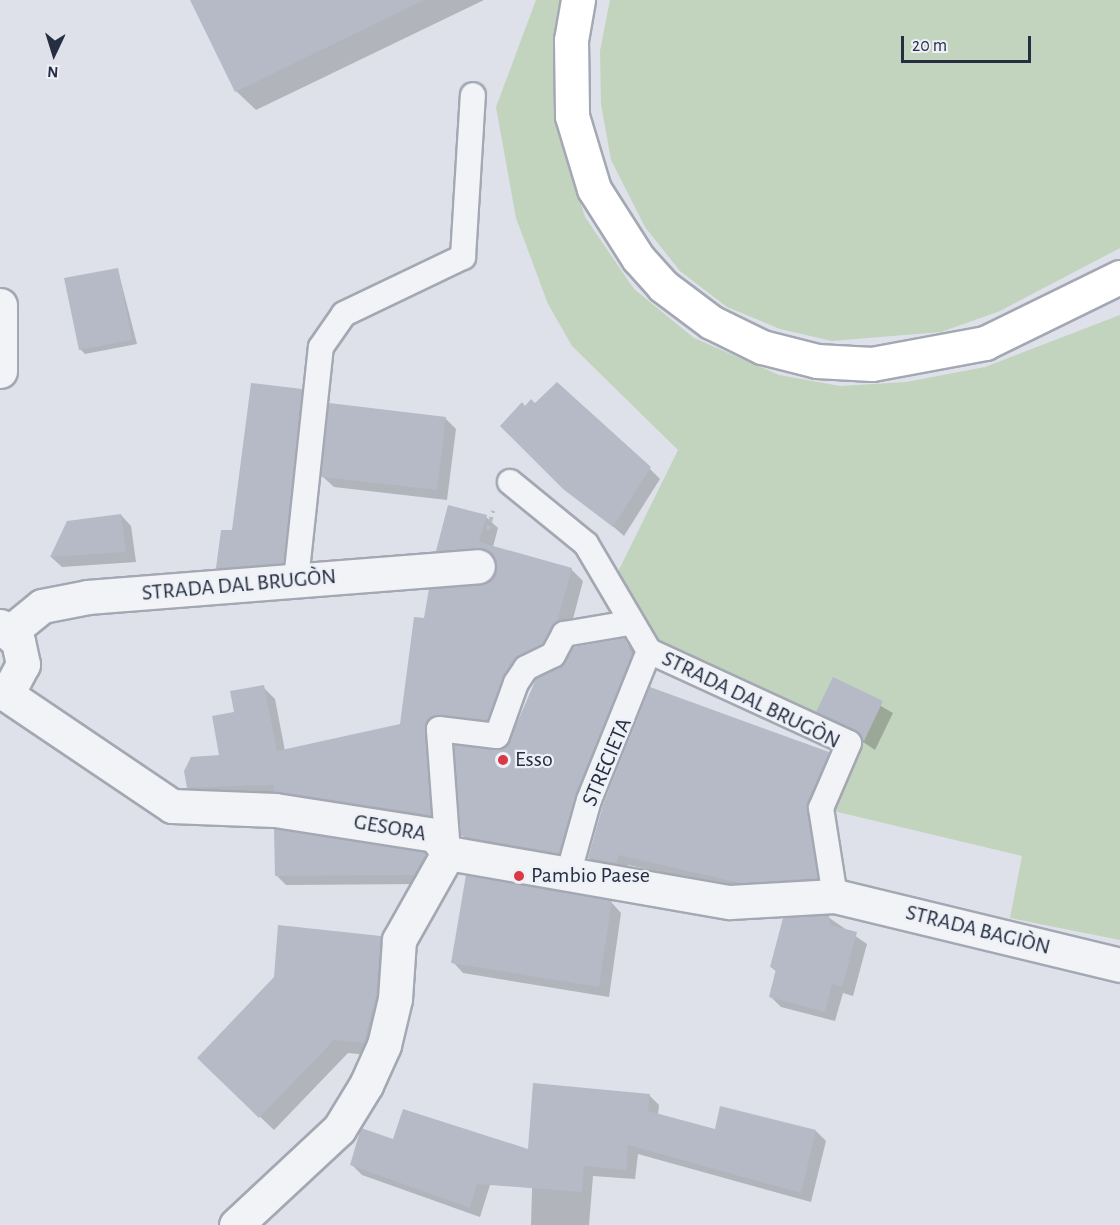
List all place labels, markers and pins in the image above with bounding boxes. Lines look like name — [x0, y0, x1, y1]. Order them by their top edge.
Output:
place label: Esso — [515, 747, 553, 773]
marker: Esso — [496, 753, 510, 767]
place label: Pambio Paese — [531, 863, 650, 889]
marker: Pambio Paese — [512, 869, 526, 883]

